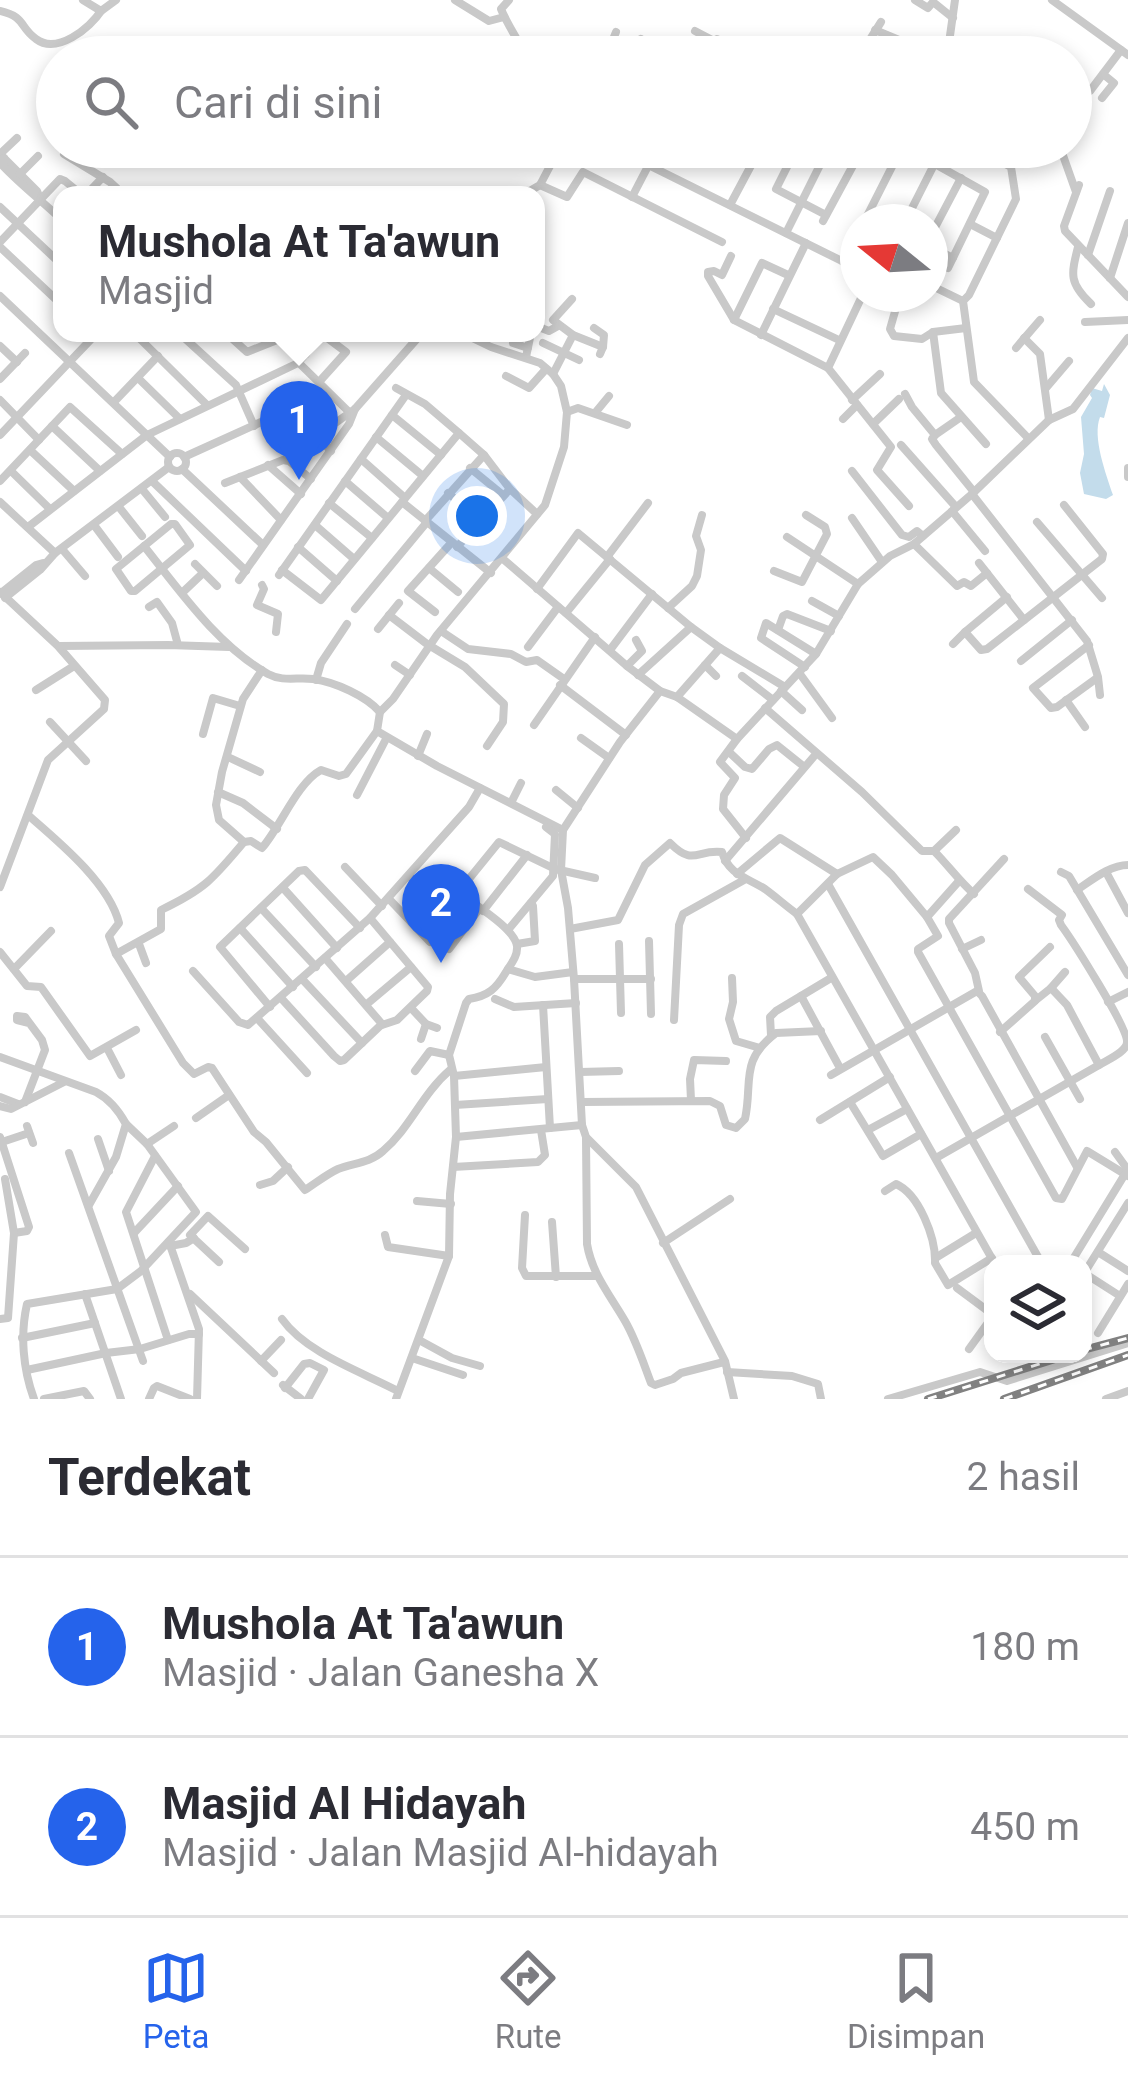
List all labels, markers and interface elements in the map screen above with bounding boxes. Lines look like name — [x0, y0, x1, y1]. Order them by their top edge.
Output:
search box — [36, 36, 1092, 168]
icon: search — [78, 69, 144, 135]
text: Cari di sini — [174, 76, 383, 129]
popup — [53, 186, 545, 342]
north arrow — [840, 204, 948, 312]
text: Mushola At Ta'awun — [98, 215, 500, 268]
text: Masjid — [98, 268, 214, 314]
pin: 1 — [260, 381, 338, 480]
your location — [447, 486, 507, 546]
pin: 2 — [402, 864, 480, 963]
map controls — [984, 1255, 1092, 1363]
button: layers — [984, 1255, 1092, 1363]
text: Terdekat — [48, 1448, 251, 1507]
text: 2 hasil — [967, 1454, 1080, 1500]
text: Mushola At Ta'awun — [162, 1597, 564, 1650]
text: 1 — [76, 1624, 98, 1670]
text: 180 m — [970, 1624, 1080, 1670]
text: Masjid · Jalan Ganesha X — [162, 1650, 599, 1696]
text: Masjid Al Hidayah — [162, 1777, 526, 1830]
text: 2 — [76, 1804, 98, 1850]
text: 450 m — [970, 1804, 1080, 1850]
text: Masjid · Jalan Masjid Al-hidayah — [162, 1830, 719, 1876]
tab: Peta — [143, 1945, 210, 2056]
tab: Rute — [495, 1945, 562, 2056]
tab: Disimpan — [847, 1945, 985, 2056]

